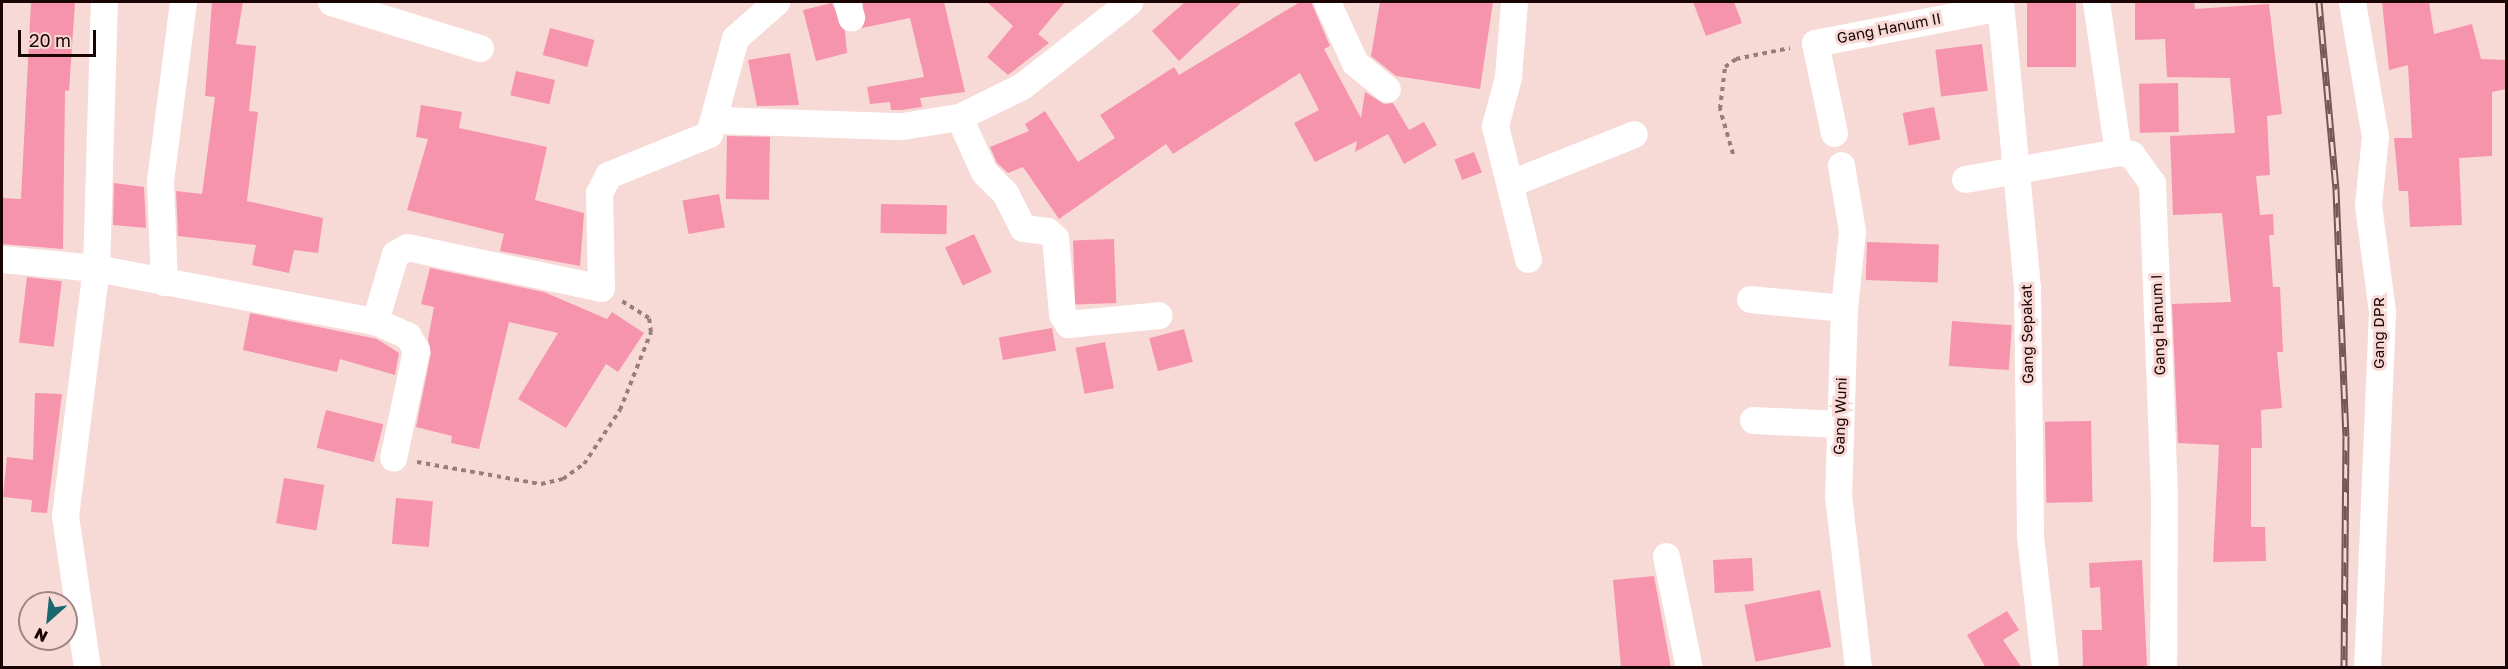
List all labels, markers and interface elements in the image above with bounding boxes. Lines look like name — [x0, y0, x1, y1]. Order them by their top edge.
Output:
street label: Gang Hanum II — [1835, 9, 1943, 47]
scale bar — [21, 18, 99, 56]
text: 20 m — [29, 29, 71, 51]
street label: Gang Hanum I — [2147, 274, 2169, 376]
street label: Gang Sepakat — [2017, 284, 2037, 384]
street label: Gang DPR — [2370, 297, 2388, 369]
street label: Gang Wuni — [1830, 377, 1850, 455]
north arrow — [18, 591, 78, 651]
text: N — [31, 624, 51, 647]

